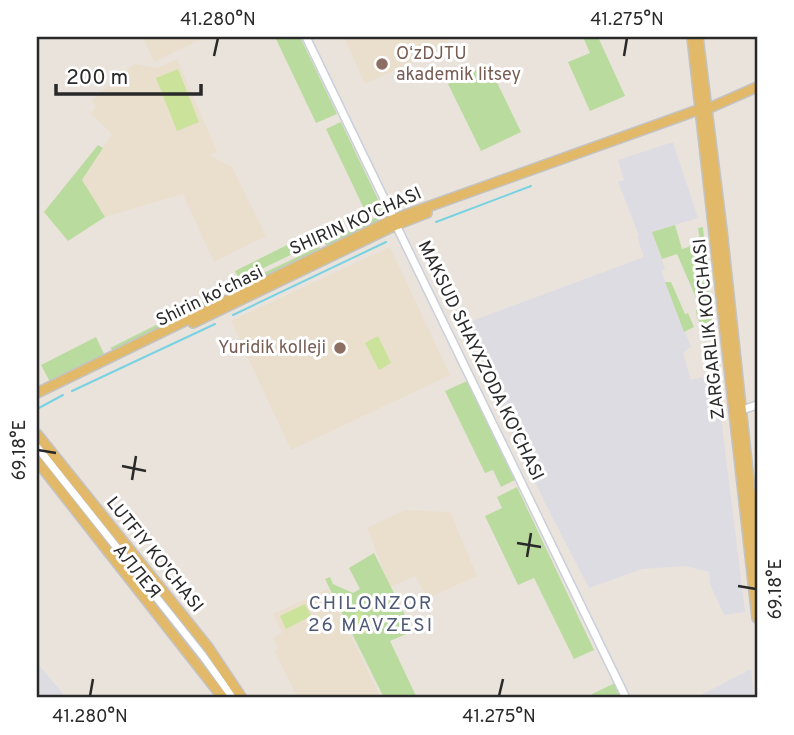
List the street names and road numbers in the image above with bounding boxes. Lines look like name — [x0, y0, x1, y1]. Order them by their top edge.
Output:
street label: SHIRIN KO'CHASI — [286, 183, 426, 261]
street label: MAKSUD SHAYXZODA KO'CHASI — [412, 237, 548, 485]
street label: ZARGARLIK KO'CHASI — [689, 237, 731, 421]
street label: Shirin koʻchasi — [153, 261, 267, 333]
street label: LUTFIY KO'CHASI — [100, 492, 208, 618]
street label: АЛЛЕЯ — [107, 540, 165, 604]

